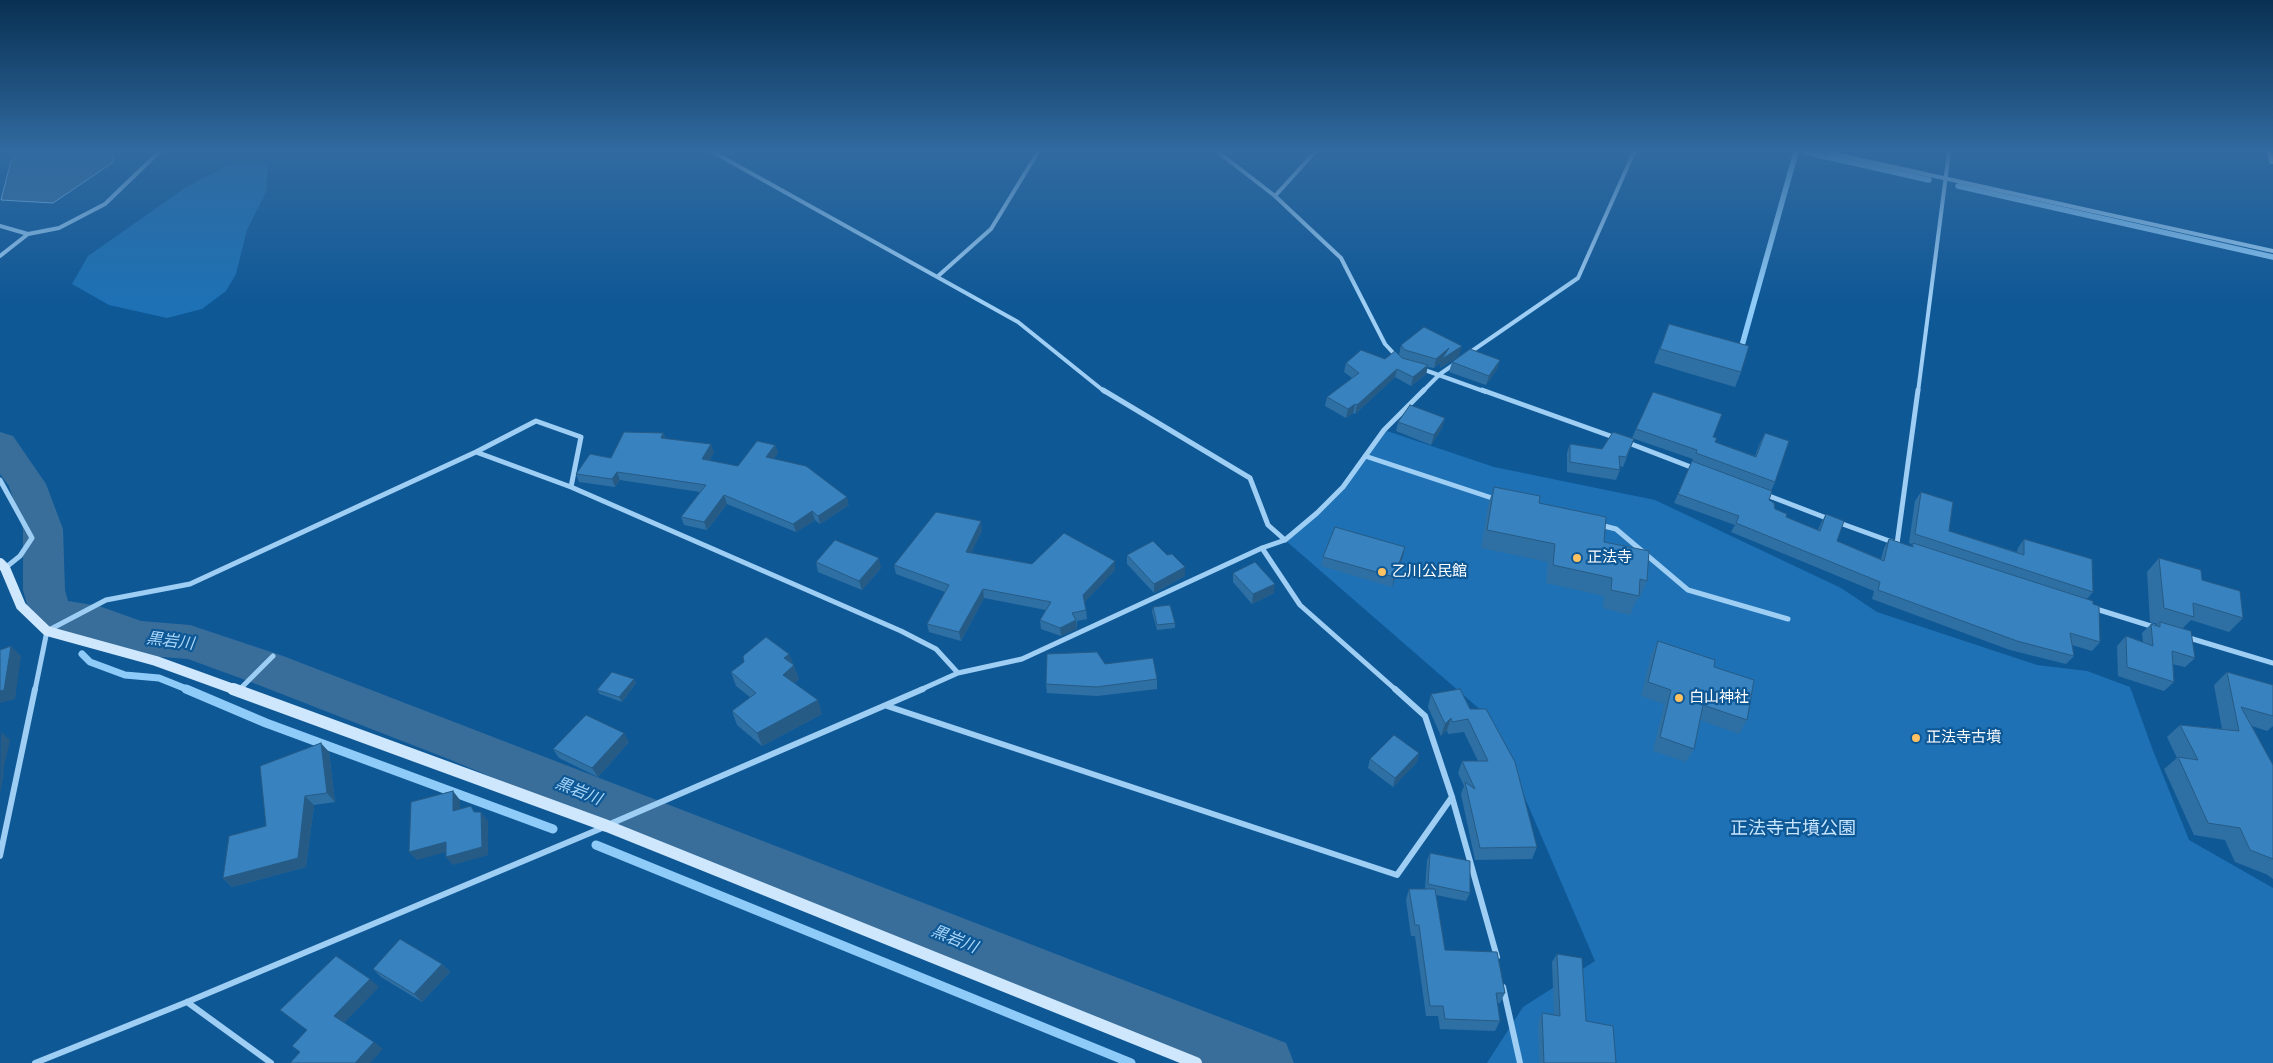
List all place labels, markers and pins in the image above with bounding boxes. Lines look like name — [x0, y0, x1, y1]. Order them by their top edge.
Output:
place label: 正法寺 — [1587, 549, 1632, 567]
marker: 正法寺 — [1571, 552, 1583, 564]
place label: 乙川公民館 — [1392, 563, 1467, 581]
marker: 乙川公民館 — [1376, 566, 1388, 578]
place label: 白山神社 — [1689, 689, 1749, 707]
marker: 白山神社 — [1673, 692, 1685, 704]
place label: 正法寺古墳 — [1926, 729, 2001, 747]
marker: 正法寺古墳 — [1910, 732, 1922, 744]

